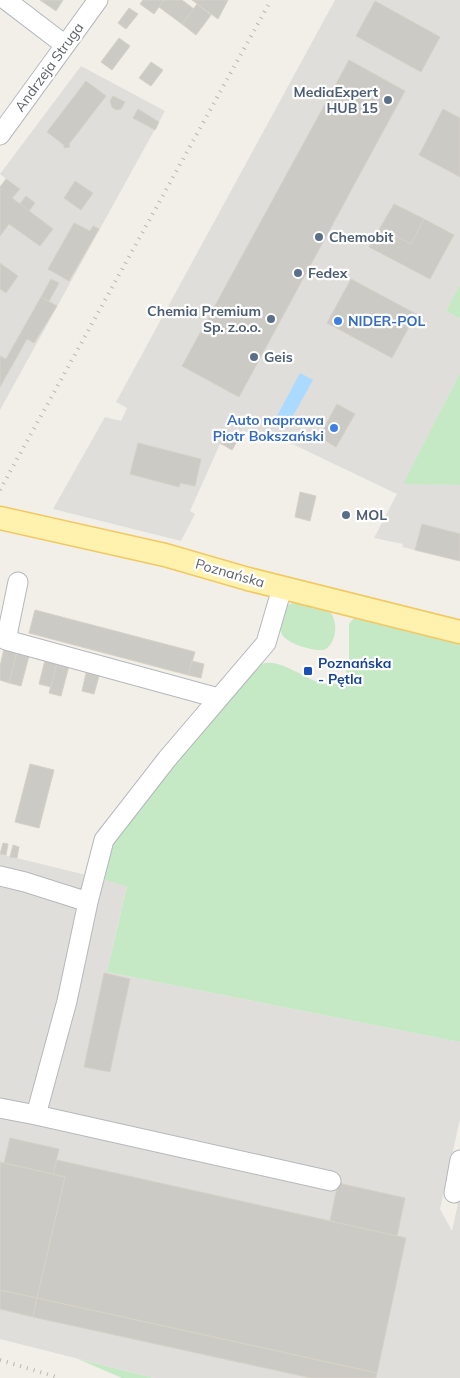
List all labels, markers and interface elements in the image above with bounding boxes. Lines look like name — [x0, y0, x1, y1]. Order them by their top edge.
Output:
street label: Andrzeja Struga — [11, 19, 87, 115]
place label: MediaExpert HUB 15 — [294, 83, 379, 117]
marker: MediaExpert HUB 15 — [382, 94, 394, 106]
place label: Chemobit — [329, 228, 394, 246]
marker: Chemobit — [313, 231, 325, 243]
place label: Fedex — [308, 264, 348, 282]
marker: Fedex — [292, 267, 304, 279]
place label: Chemia Premium Sp. z.o.o. — [147, 302, 261, 336]
place label: NIDER-POL — [348, 312, 426, 330]
marker: Chemia Premium Sp. z.o.o. — [265, 313, 277, 325]
marker: NIDER-POL — [332, 315, 344, 327]
place label: Geis — [264, 348, 293, 366]
marker: Geis — [248, 351, 260, 363]
place label: Auto naprawa Piotr Bokszański — [213, 411, 324, 445]
marker: Auto naprawa Piotr Bokszański — [328, 422, 340, 434]
place label: MOL — [356, 506, 387, 524]
marker: MOL — [340, 509, 352, 521]
street label: Poznańska — [193, 555, 267, 591]
place label: Poznańska - Pętla — [318, 654, 391, 688]
marker: Poznańska - Pętla — [302, 665, 314, 677]

